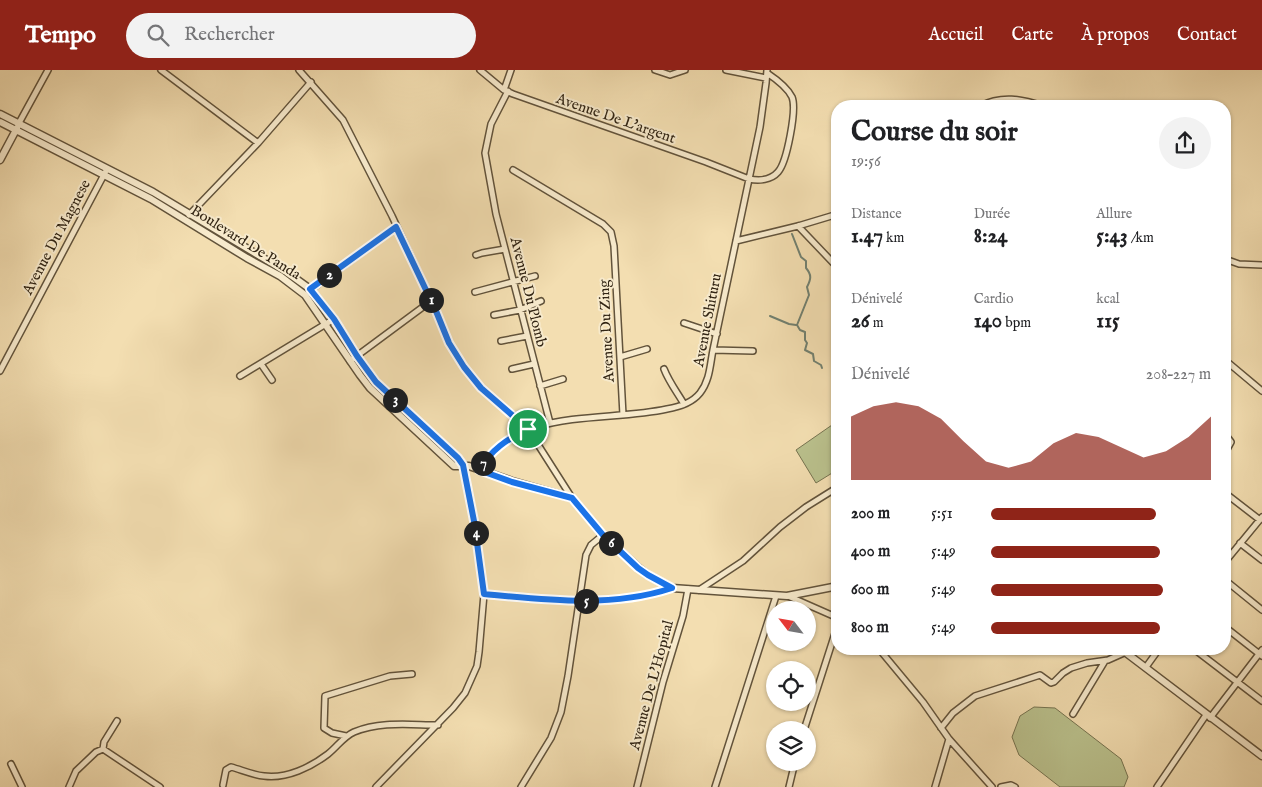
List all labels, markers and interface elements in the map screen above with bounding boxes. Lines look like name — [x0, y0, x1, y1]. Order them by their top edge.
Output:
search box — [126, 13, 476, 58]
text: Tempo — [25, 20, 96, 51]
icon: search — [144, 21, 172, 49]
text: Rechercher — [184, 23, 275, 47]
text: Accueil — [929, 24, 984, 47]
text: Carte — [1012, 24, 1053, 47]
text: À propos — [1081, 24, 1149, 47]
text: Contact — [1177, 24, 1237, 47]
street label: Avenue De L'argent — [553, 89, 678, 148]
text: Course du soir — [851, 115, 1018, 150]
button: share — [1159, 117, 1211, 169]
text: 19:56 — [851, 152, 881, 172]
street label: Avenue Du Magnese — [18, 176, 95, 299]
street label: Boulevard De Panda — [187, 201, 305, 284]
text: Distance — [851, 205, 902, 223]
text: Durée — [974, 205, 1010, 223]
text: Allure — [1096, 205, 1132, 223]
text: 1.47 — [851, 223, 883, 250]
text: 8:24 — [974, 223, 1008, 250]
text: 5:43 — [1096, 223, 1128, 250]
text: km — [883, 229, 904, 247]
text: /km — [1128, 229, 1154, 247]
street label: Avenue Du Plomb — [505, 234, 551, 349]
pin: 2 — [316, 262, 342, 288]
text: 2 — [326, 266, 333, 284]
street label: Avenue Shituru — [689, 271, 726, 370]
street label: Avenue Du Zing — [594, 278, 619, 384]
pin: 1 — [418, 288, 444, 312]
text: Dénivelé — [851, 290, 903, 308]
text: Cardio — [974, 290, 1014, 308]
text: kcal — [1096, 290, 1120, 308]
text: 1 — [429, 291, 434, 309]
text: 26 — [851, 308, 870, 335]
text: 140 — [974, 308, 1002, 335]
text: 115 — [1096, 308, 1120, 335]
text: m — [870, 314, 884, 332]
text: bpm — [1002, 314, 1031, 332]
text: Dénivelé — [851, 365, 910, 385]
text: 208–227 m — [1146, 365, 1211, 385]
pin: 3 — [382, 388, 408, 412]
text: 3 — [393, 391, 398, 409]
pin — [507, 408, 549, 450]
icon: arrive — [514, 415, 542, 443]
pin: 7 — [470, 450, 496, 476]
text: 7 — [480, 454, 487, 472]
text: 200 m — [851, 504, 890, 524]
text: 5:51 — [931, 504, 953, 524]
pin: 4 — [464, 520, 488, 546]
text: 4 — [473, 524, 480, 542]
pin: 6 — [598, 530, 624, 556]
text: 6 — [609, 534, 614, 552]
text: 400 m — [851, 542, 890, 562]
text: 5:49 — [931, 542, 956, 562]
text: 600 m — [851, 580, 889, 600]
text: 5:49 — [931, 580, 956, 600]
pin: 5 — [574, 588, 598, 614]
text: 5 — [584, 592, 589, 610]
north arrow — [766, 601, 816, 651]
map controls — [766, 601, 816, 771]
street label: Avenue De L'Hopital — [625, 617, 678, 753]
text: 800 m — [851, 618, 889, 638]
text: 5:49 — [931, 618, 956, 638]
button: locate — [766, 661, 816, 711]
button: layers — [766, 721, 816, 771]

